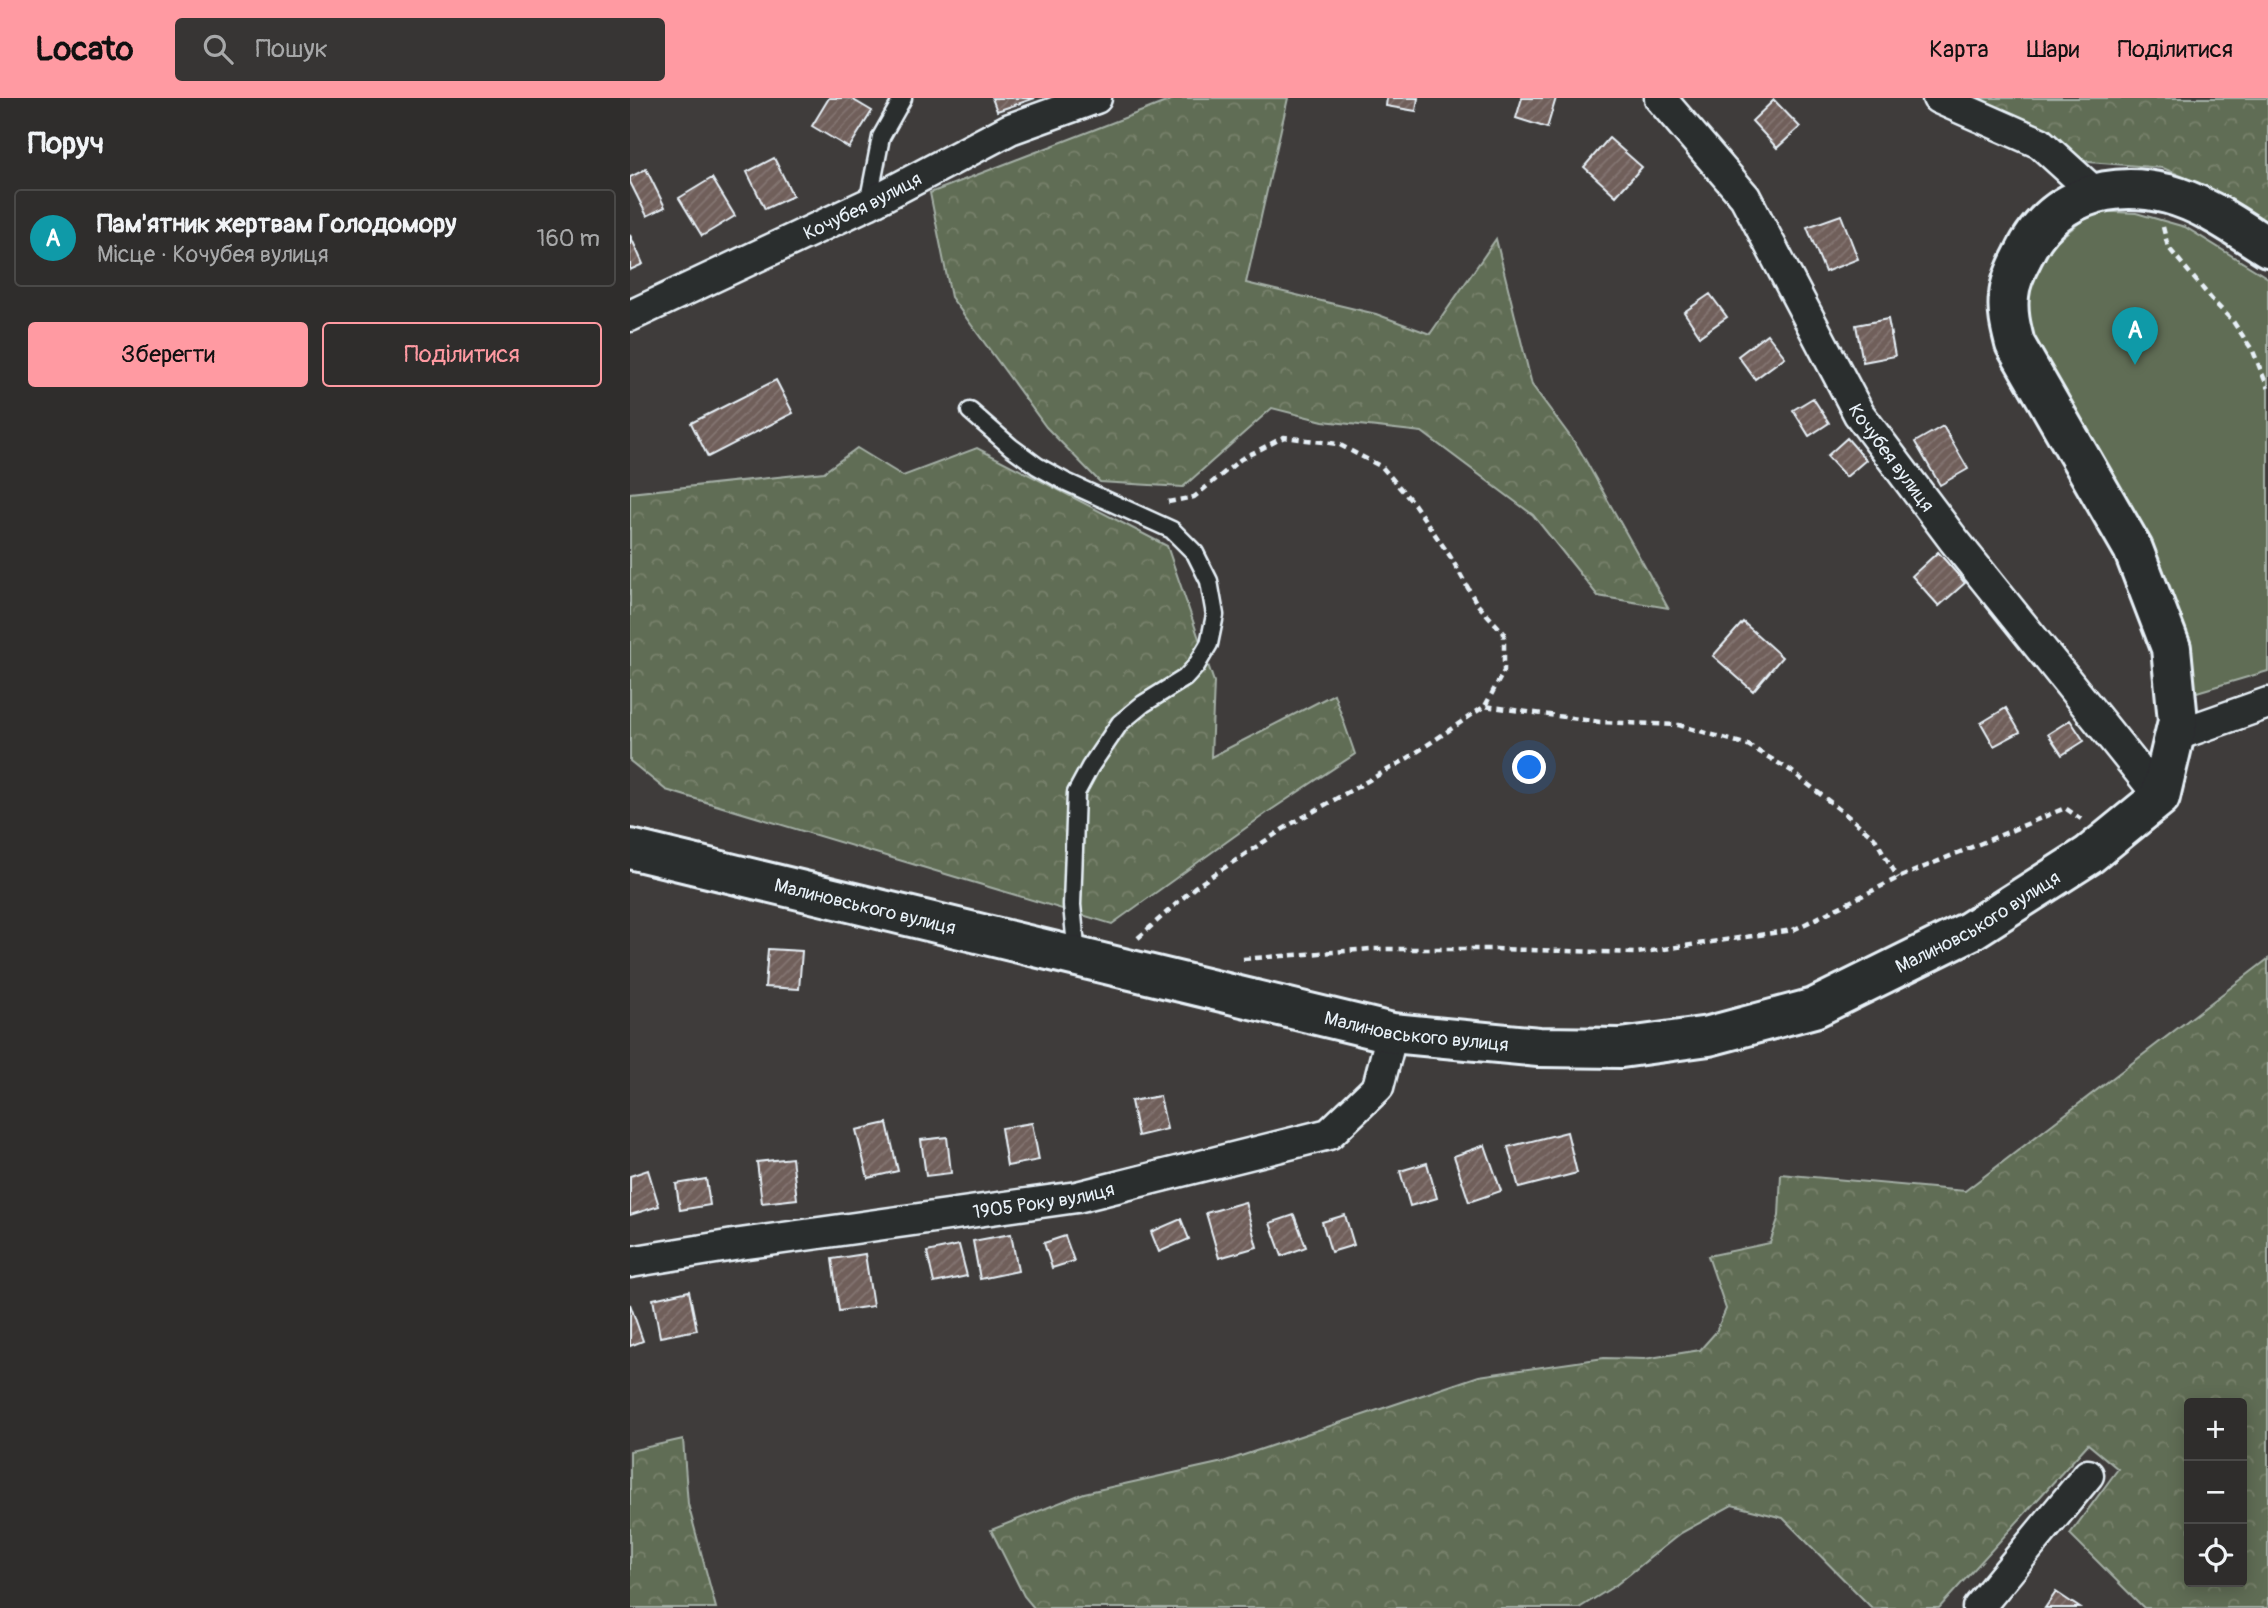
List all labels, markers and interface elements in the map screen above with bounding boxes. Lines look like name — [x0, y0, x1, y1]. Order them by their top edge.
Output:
search box — [175, 18, 665, 81]
text: Locato — [35, 29, 133, 70]
icon: search — [199, 30, 237, 68]
text: Пошук — [255, 33, 328, 65]
text: Карта — [1929, 35, 1989, 64]
text: Шари — [2027, 35, 2080, 64]
text: Поділитися — [2118, 35, 2233, 64]
text: Поруч — [28, 125, 104, 162]
street label: Кочубея вулиця — [799, 167, 926, 246]
text: Пам'ятник жертвам Голодомору — [97, 208, 456, 240]
text: A — [46, 224, 60, 253]
text: 160 m — [536, 224, 600, 253]
text: Місце · Кочубея вулиця — [97, 240, 329, 269]
pin: A — [2112, 307, 2158, 365]
button: Зберегти — [28, 322, 308, 387]
button: Поділитися — [322, 322, 602, 387]
street label: Кочубея вулиця — [1843, 400, 1939, 517]
your location — [1512, 750, 1546, 784]
street label: Малиновського вулиця — [1892, 866, 2065, 979]
street label: Малиновського вулиця — [772, 873, 958, 940]
street label: Малиновського вулиця — [1322, 1006, 1510, 1057]
street label: 1905 Року вулиця — [971, 1177, 1117, 1224]
map controls — [2184, 1398, 2247, 1587]
button: + — [2184, 1398, 2247, 1461]
button: − — [2184, 1461, 2247, 1524]
button: locate — [2184, 1524, 2247, 1587]

